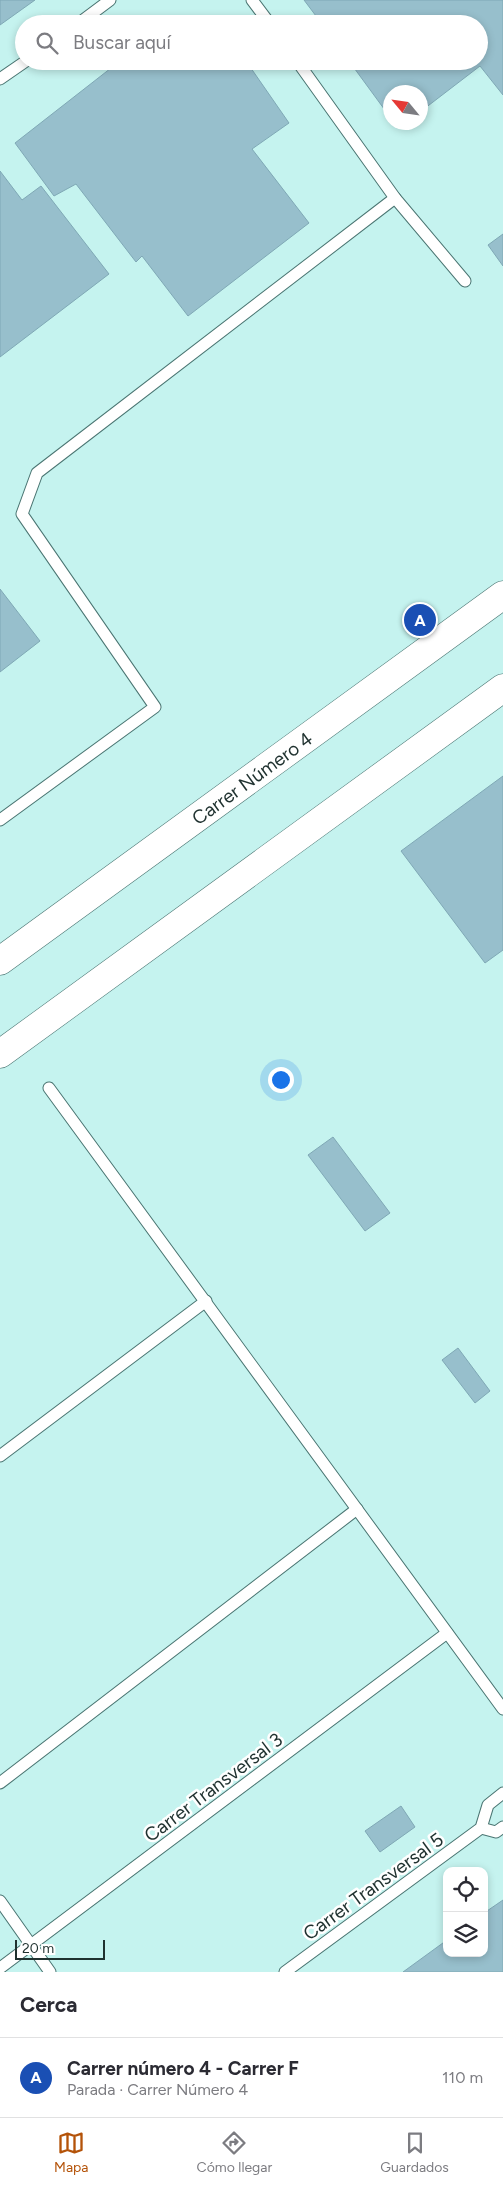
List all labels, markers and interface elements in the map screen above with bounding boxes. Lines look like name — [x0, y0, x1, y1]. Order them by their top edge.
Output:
search box — [15, 15, 488, 70]
icon: search — [33, 29, 61, 57]
text: Buscar aquí — [73, 31, 171, 54]
north arrow — [383, 85, 428, 130]
pin: A — [404, 601, 436, 639]
street label: Carrer Número 4 — [187, 727, 317, 830]
your location — [268, 1067, 294, 1093]
street label: Carrer Transversal 3 — [140, 1728, 287, 1847]
street label: Carrer Transversal 5 — [299, 1828, 448, 1945]
map controls — [443, 1867, 488, 1957]
button: locate — [443, 1867, 488, 1912]
button: layers — [443, 1912, 488, 1957]
scale bar — [15, 1937, 105, 1960]
text: 20 m — [22, 1940, 54, 1957]
text: Cerca — [20, 1992, 77, 2017]
text: Carrer número 4 - Carrer F — [67, 2057, 299, 2080]
text: A — [30, 2068, 42, 2087]
text: 110 m — [442, 2068, 483, 2087]
text: Parada · Carrer Número 4 — [67, 2080, 248, 2099]
tab: Mapa — [54, 2129, 88, 2176]
tab: Cómo llegar — [197, 2129, 272, 2176]
tab: Guardados — [380, 2129, 449, 2176]

